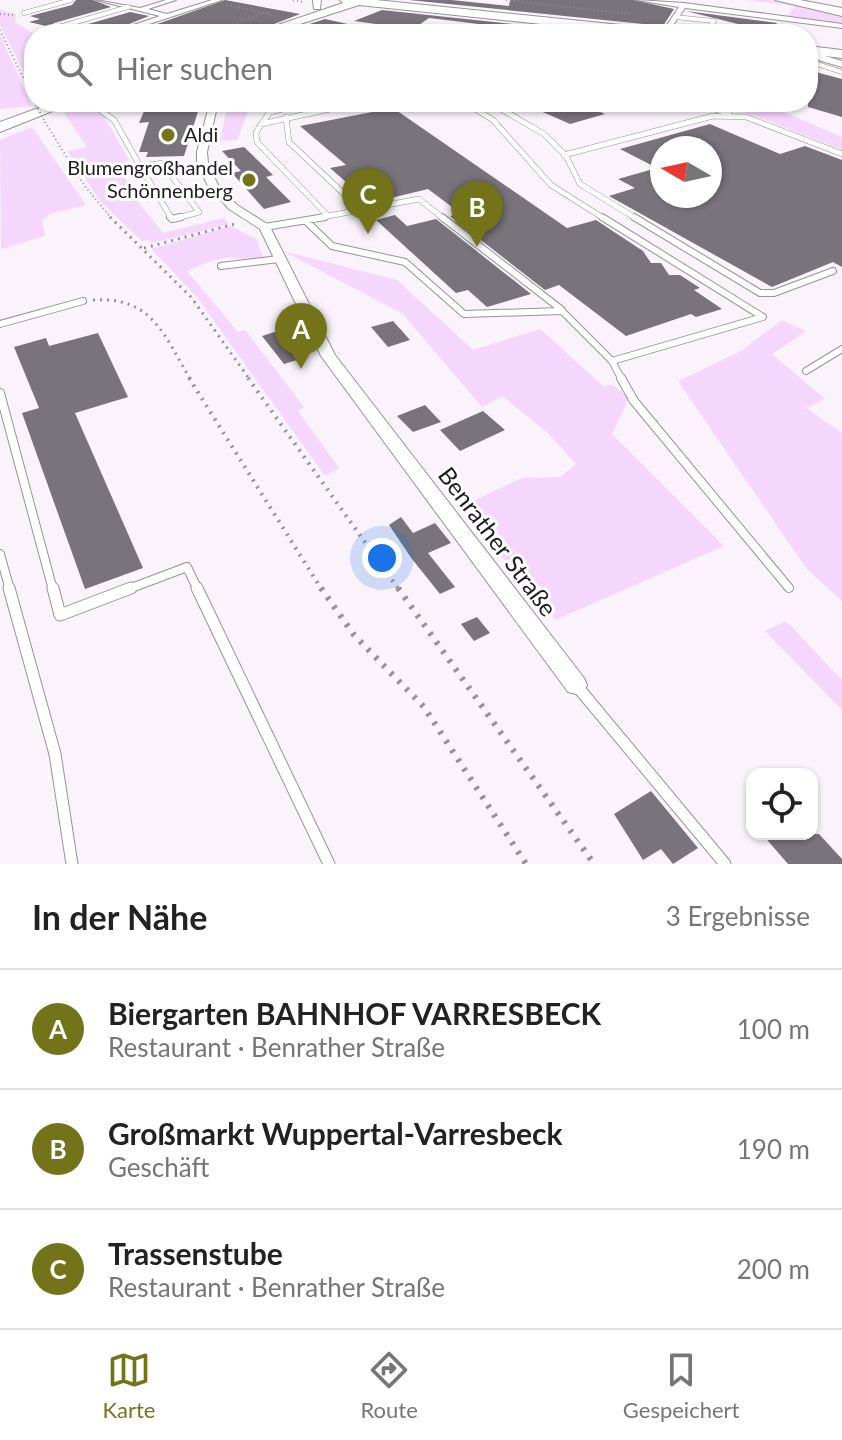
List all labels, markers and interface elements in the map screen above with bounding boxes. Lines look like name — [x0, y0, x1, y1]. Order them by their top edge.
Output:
search box — [24, 24, 818, 112]
icon: search — [52, 46, 96, 90]
text: Hier suchen — [116, 50, 273, 86]
place label: Aldi — [184, 122, 218, 146]
marker: Aldi — [159, 126, 177, 144]
north arrow — [650, 136, 722, 208]
place label: Blumengroßhandel Schönnenberg — [67, 155, 233, 202]
pin: C — [342, 168, 394, 234]
marker: Blumengroßhandel Schönnenberg — [240, 171, 258, 189]
pin: B — [451, 181, 503, 247]
pin: A — [275, 303, 327, 369]
street label: Benrather Straße — [433, 461, 564, 621]
your location — [362, 538, 402, 578]
map controls — [746, 768, 818, 840]
button: locate — [746, 768, 818, 840]
text: In der Nähe — [32, 896, 207, 937]
text: 3 Ergebnisse — [666, 900, 810, 932]
text: Biergarten BAHNHOF VARRESBECK — [108, 995, 601, 1031]
text: A — [49, 1013, 67, 1045]
text: 100 m — [737, 1013, 810, 1045]
text: Restaurant · Benrather Straße — [108, 1031, 445, 1063]
text: Großmarkt Wuppertal-Varresbeck — [108, 1115, 563, 1151]
text: B — [49, 1133, 67, 1165]
text: 190 m — [737, 1133, 810, 1165]
text: Geschäft — [108, 1151, 209, 1183]
text: Trassenstube — [108, 1235, 283, 1271]
text: C — [49, 1253, 67, 1285]
text: 200 m — [737, 1253, 810, 1285]
text: Restaurant · Benrather Straße — [108, 1271, 445, 1303]
tab: Karte — [103, 1348, 155, 1423]
tab: Route — [361, 1348, 418, 1423]
tab: Gespeichert — [623, 1348, 739, 1423]

